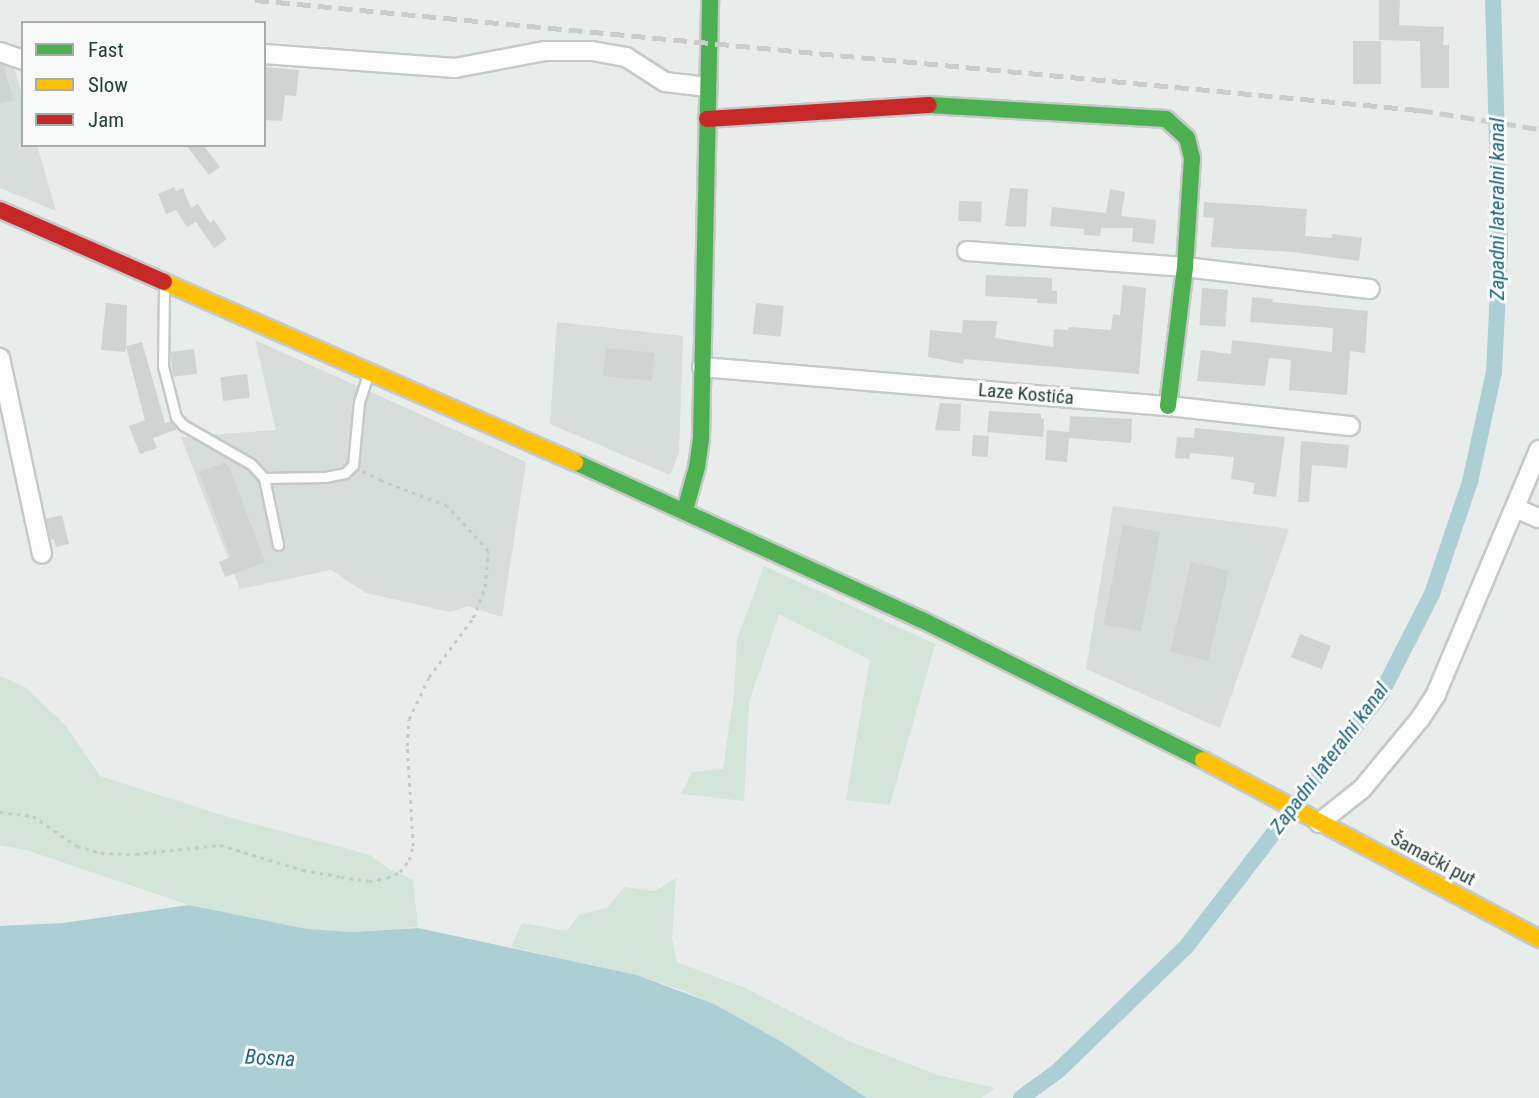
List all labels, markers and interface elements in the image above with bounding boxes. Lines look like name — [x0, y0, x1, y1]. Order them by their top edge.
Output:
legend — [21, 21, 266, 147]
text: Fast — [88, 38, 124, 62]
text: Slow — [88, 73, 128, 97]
text: Jam — [88, 108, 124, 132]
water label: Zapadni lateralni kanal — [1484, 118, 1510, 300]
street label: Laze Kostića — [977, 378, 1075, 410]
water label: Zapadni lateralni kanal — [1264, 678, 1394, 838]
street label: Šamački put — [1387, 827, 1479, 891]
water label: Bosna — [244, 1044, 296, 1072]

